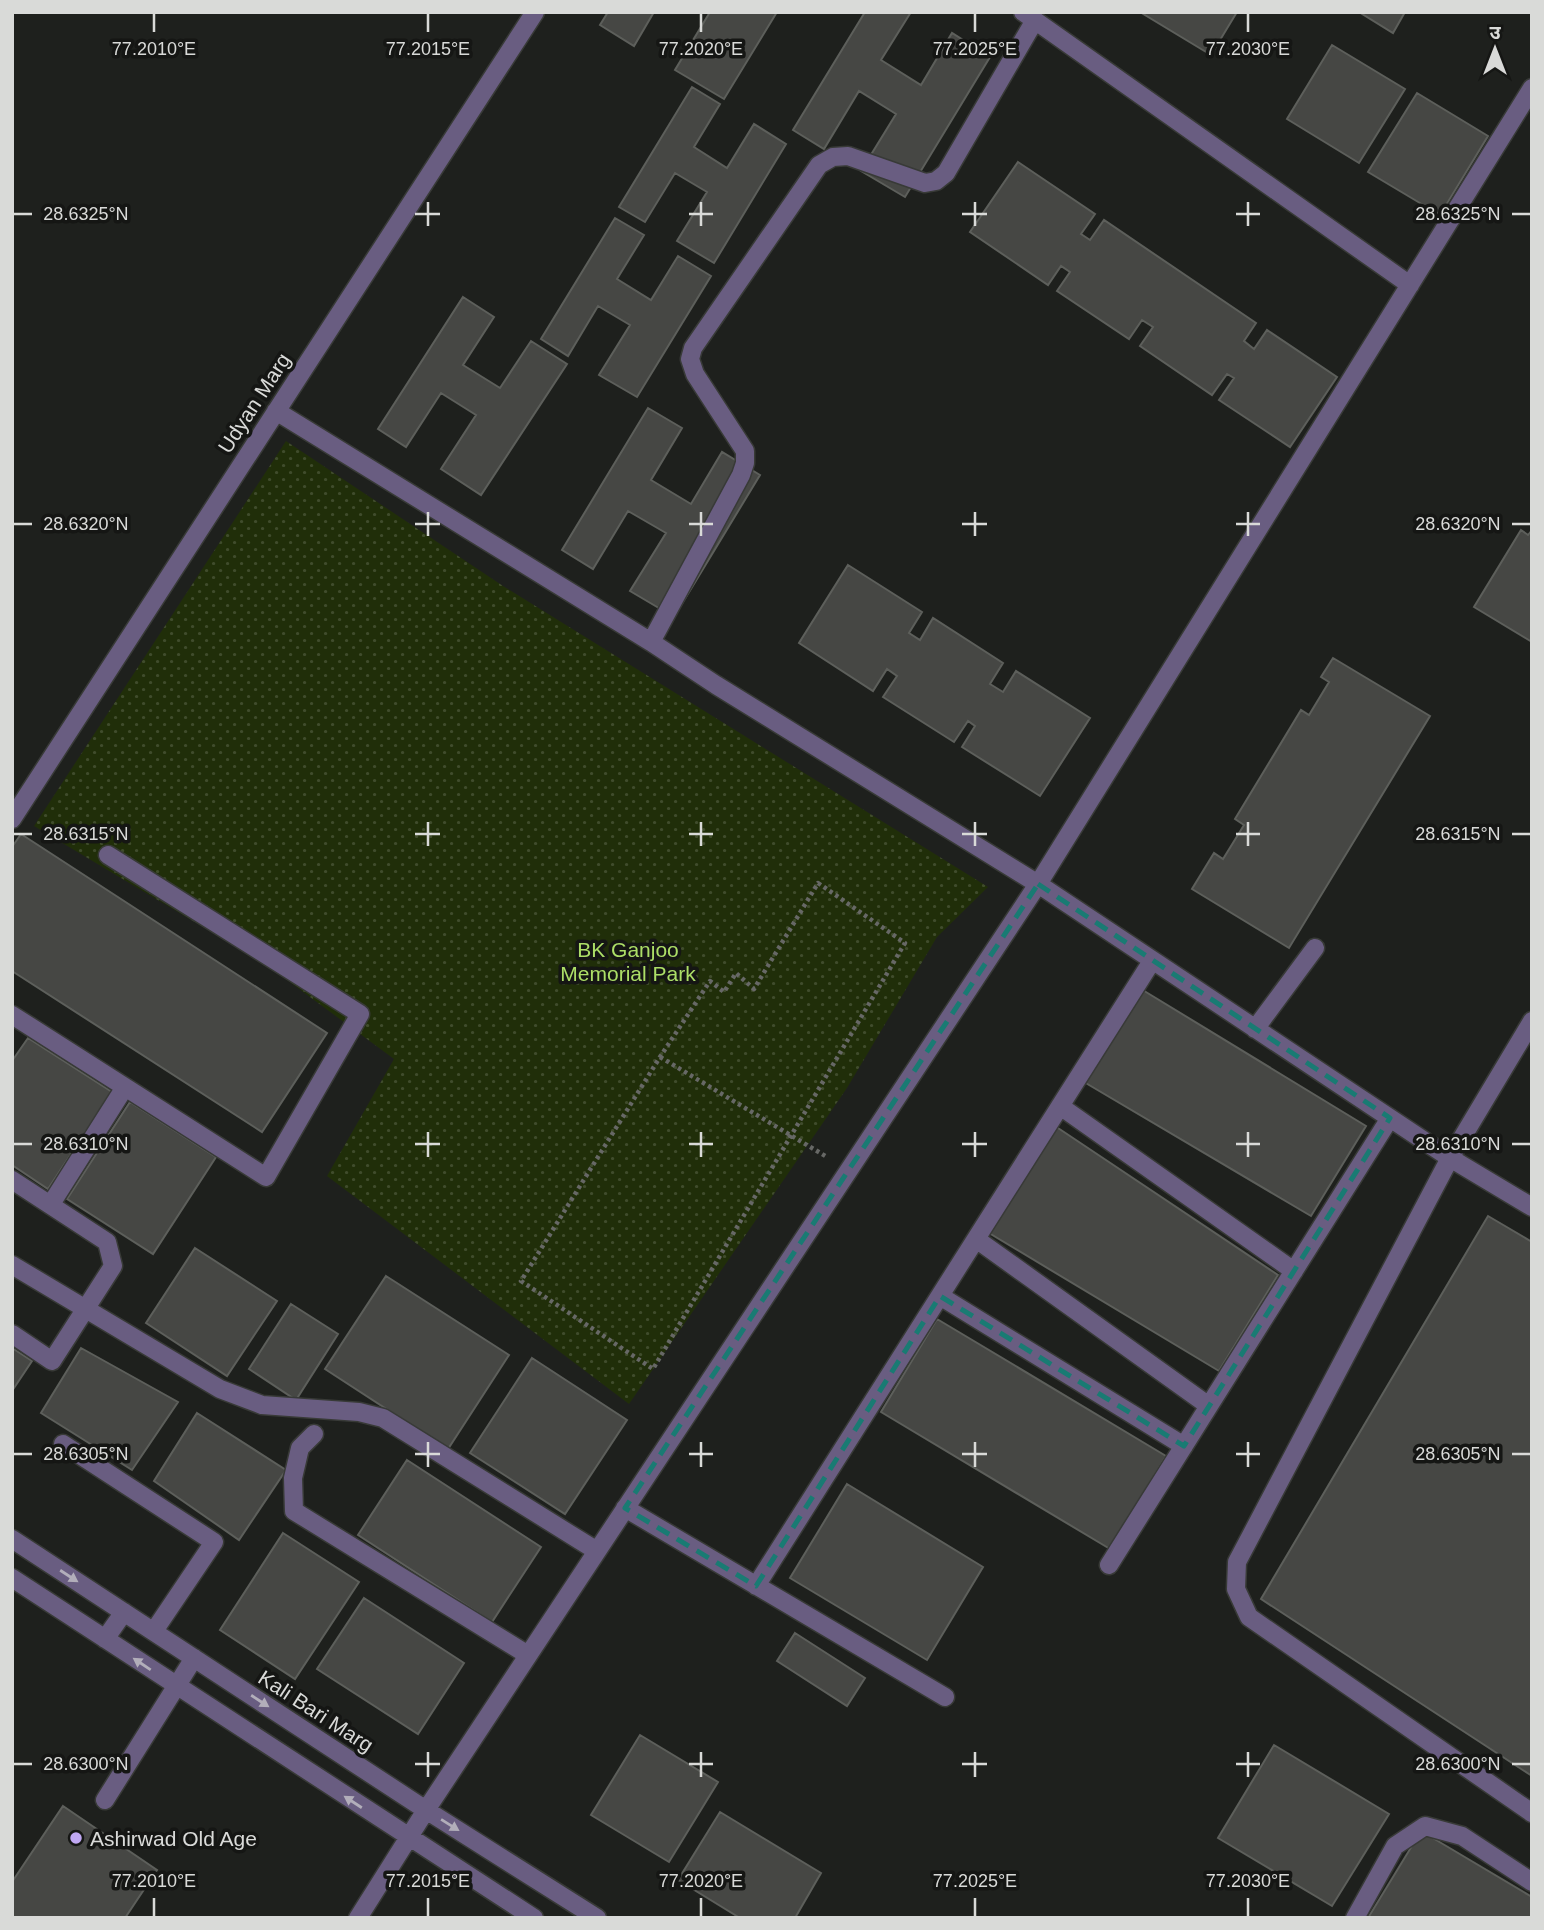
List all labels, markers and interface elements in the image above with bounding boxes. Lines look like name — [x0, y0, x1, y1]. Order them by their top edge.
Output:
north arrow — [1460, 14, 1530, 84]
text: उ — [1489, 22, 1501, 43]
text: 77.2010°E — [112, 39, 196, 59]
text: 77.2015°E — [386, 39, 470, 59]
text: 77.2020°E — [659, 39, 743, 59]
text: 77.2025°E — [933, 39, 1017, 59]
text: 77.2030°E — [1206, 39, 1290, 59]
text: 28.6325°N — [43, 204, 129, 224]
text: 28.6325°N — [1415, 204, 1501, 224]
street label: Udyan Marg — [213, 349, 295, 457]
text: 28.6320°N — [43, 514, 129, 534]
text: 28.6320°N — [1415, 514, 1501, 534]
text: 28.6315°N — [43, 824, 129, 844]
text: 28.6315°N — [1415, 824, 1501, 844]
park label: BK Ganjoo Memorial Park — [560, 938, 696, 985]
text: 28.6310°N — [43, 1134, 129, 1154]
text: 28.6310°N — [1415, 1134, 1501, 1154]
text: 28.6305°N — [43, 1444, 129, 1464]
text: 28.6305°N — [1415, 1444, 1501, 1464]
one-way arrow — [60, 1569, 79, 1582]
one-way arrow — [132, 1657, 152, 1670]
street label: Kali Bari Marg — [254, 1665, 378, 1757]
one-way arrow — [250, 1694, 269, 1707]
text: 28.6300°N — [43, 1754, 129, 1774]
text: 28.6300°N — [1415, 1754, 1501, 1774]
one-way arrow — [343, 1795, 363, 1808]
one-way arrow — [441, 1818, 460, 1831]
place label: Ashirwad Old Age — [90, 1827, 257, 1850]
marker: Ashirwad Old Age — [68, 1830, 84, 1846]
text: 77.2010°E — [112, 1871, 196, 1891]
text: 77.2015°E — [386, 1871, 470, 1891]
text: 77.2020°E — [659, 1871, 743, 1891]
text: 77.2025°E — [933, 1871, 1017, 1891]
text: 77.2030°E — [1206, 1871, 1290, 1891]

